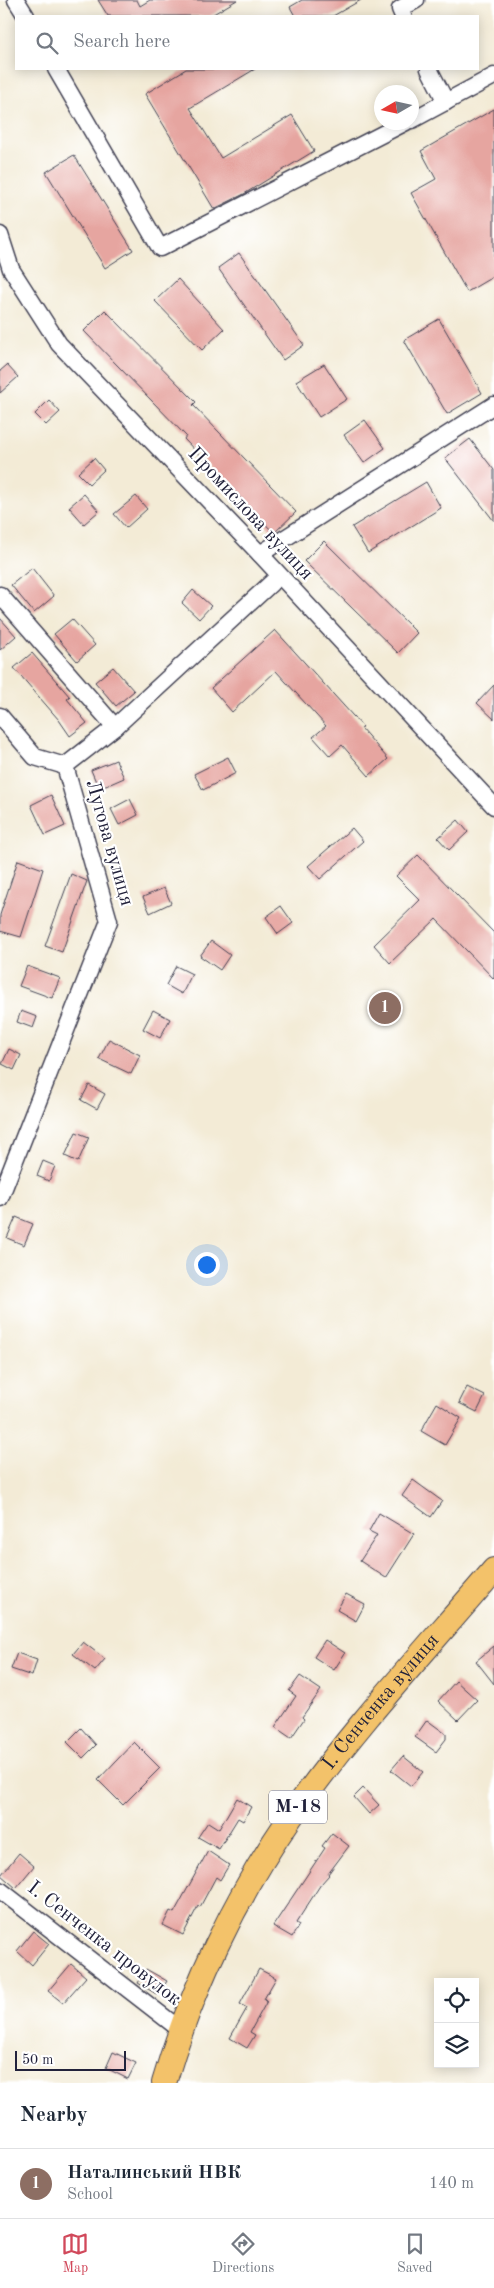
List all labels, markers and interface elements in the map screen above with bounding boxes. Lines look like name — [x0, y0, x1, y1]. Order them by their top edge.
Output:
search box — [15, 15, 479, 70]
icon: search — [33, 29, 61, 57]
text: Search here — [73, 33, 170, 52]
north arrow — [374, 85, 419, 130]
street label: Промислова вулиця — [184, 444, 316, 584]
street label: Лугова вулиця — [81, 778, 137, 908]
pin: 1 — [369, 989, 401, 1027]
your location — [194, 1252, 220, 1278]
street label: І. Сенченка вулиця — [319, 1631, 443, 1774]
road number: М-18 — [269, 1790, 327, 1824]
street label: І. Сенченка провулок — [23, 1878, 185, 2010]
map controls — [434, 1978, 479, 2068]
button: locate — [434, 1978, 479, 2023]
button: layers — [434, 2023, 479, 2068]
scale bar — [15, 2048, 126, 2071]
text: 50 m — [22, 2053, 53, 2067]
text: Nearby — [20, 2105, 88, 2126]
text: Наталинський НВК — [67, 2164, 241, 2183]
text: 1 — [31, 2176, 41, 2192]
text: 140 m — [429, 2176, 474, 2192]
text: School — [67, 2187, 113, 2203]
tab: Map — [61, 2230, 89, 2277]
tab: Directions — [212, 2230, 274, 2277]
tab: Saved — [397, 2230, 433, 2277]

